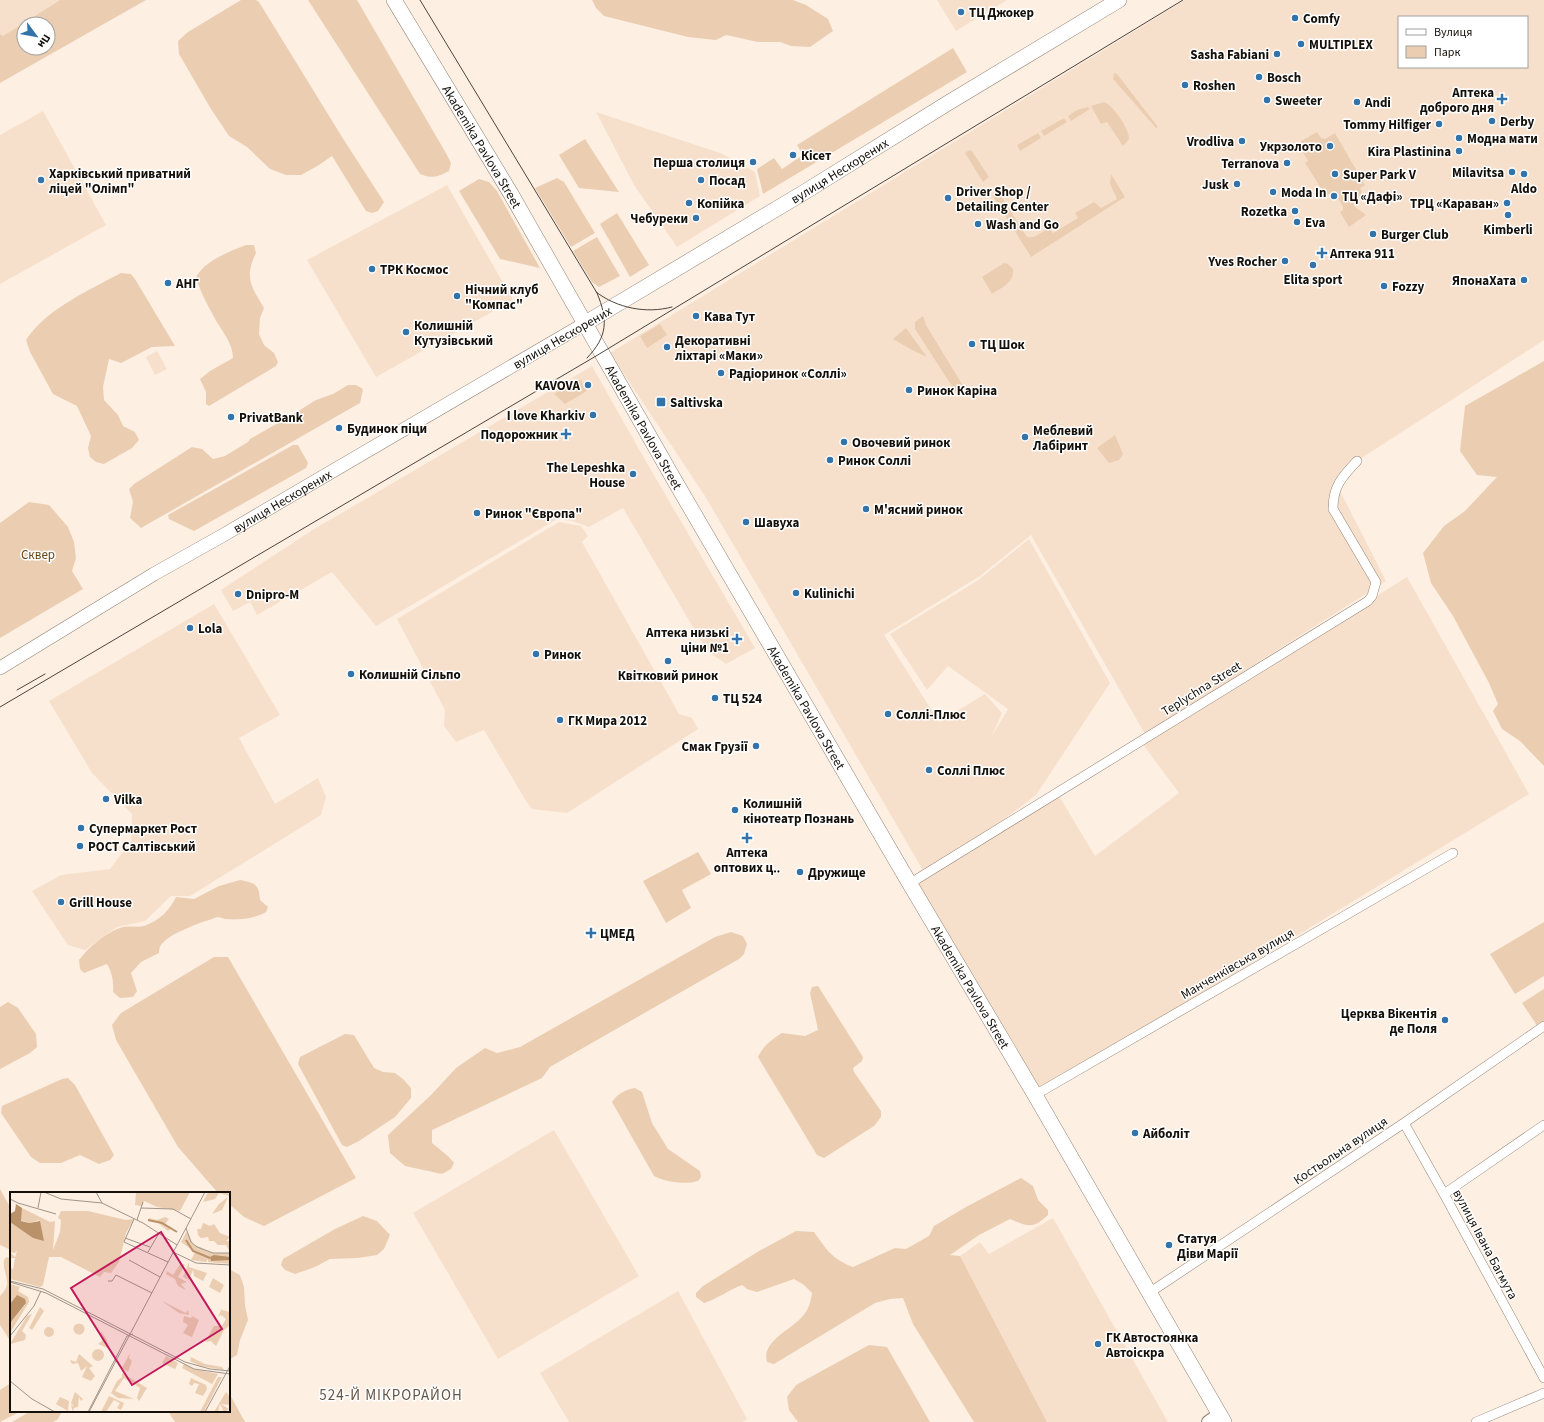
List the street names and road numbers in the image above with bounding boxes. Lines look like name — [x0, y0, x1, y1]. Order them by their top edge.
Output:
street label: Akademika Pavlova Street — [437, 82, 526, 212]
street label: вулиця Нескорених — [788, 134, 892, 208]
street label: вулиця Нескорених — [510, 302, 615, 374]
street label: Akademika Pavlova Street — [601, 362, 686, 494]
street label: вулиця Нескорених — [230, 465, 335, 538]
street label: Akademika Pavlova Street — [763, 643, 849, 774]
street label: Teplychna Street — [1158, 657, 1245, 721]
street label: Akademika Pavlova Street — [926, 922, 1014, 1053]
street label: Манченківська вулиця — [1177, 924, 1298, 1004]
street label: Костьольна вулиця — [1290, 1113, 1391, 1189]
street label: вулиця Івана Багмута — [1448, 1186, 1522, 1303]

